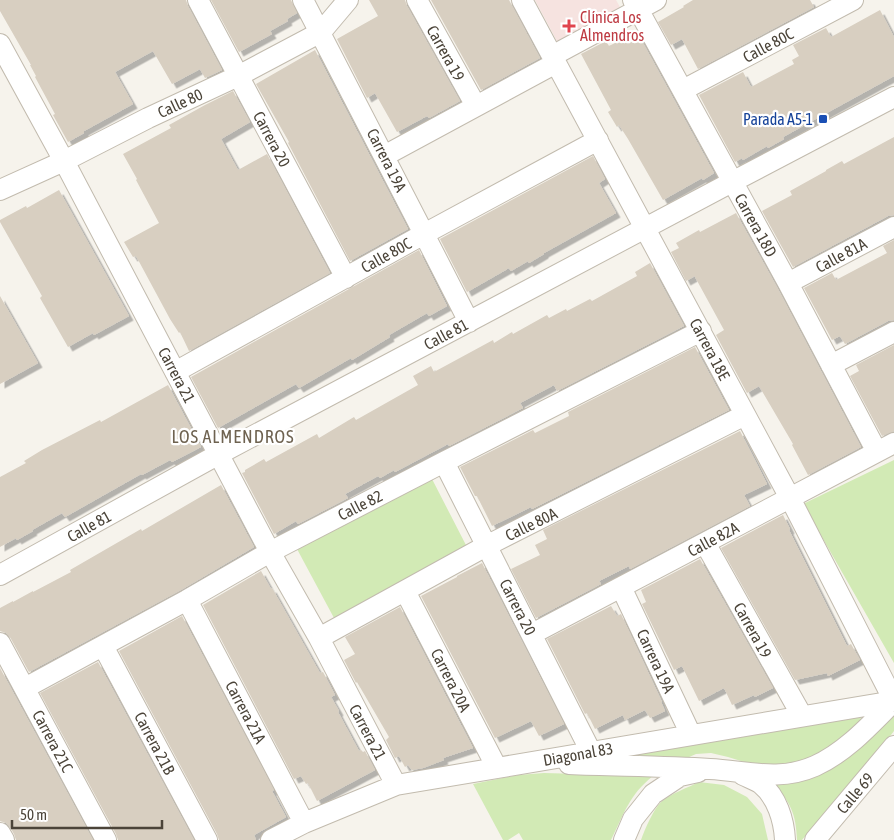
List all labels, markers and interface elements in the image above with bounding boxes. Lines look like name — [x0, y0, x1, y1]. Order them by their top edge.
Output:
place label: Clínica Los Almendros — [580, 8, 644, 44]
marker: Clínica Los Almendros — [562, 19, 576, 33]
street label: Carrera 19 — [423, 22, 469, 84]
street label: Calle 80C — [740, 24, 796, 66]
street label: Calle 80 — [155, 85, 205, 121]
street label: Carrera 20 — [250, 108, 294, 170]
place label: Parada A5-1 — [743, 110, 813, 128]
marker: Parada A5-1 — [817, 113, 829, 125]
street label: Carrera 19A — [363, 126, 411, 195]
street label: Carrera 18D — [731, 190, 781, 260]
street label: Calle 80C — [358, 234, 414, 276]
street label: Calle 81A — [812, 234, 870, 276]
street label: Calle 81 — [421, 315, 471, 353]
street label: Carrera 18E — [686, 315, 734, 383]
street label: Carrera 21 — [155, 344, 199, 406]
district label: LOS ALMENDROS — [171, 426, 295, 447]
street label: Calle 82 — [335, 486, 385, 524]
street label: Calle 80A — [502, 504, 560, 544]
street label: Calle 81 — [64, 507, 114, 545]
street label: Calle 82A — [684, 518, 742, 560]
street label: Carrera 20 — [496, 576, 540, 638]
street label: Carrera 19 — [730, 599, 776, 661]
street label: Carrera 19A — [633, 626, 679, 696]
street label: Carrera 20A — [427, 646, 475, 715]
street label: Carrera 21A — [222, 678, 270, 746]
street label: Carrera 21 — [346, 701, 390, 763]
street label: Carrera 21C — [29, 707, 77, 775]
street label: Carrera 21B — [131, 709, 179, 778]
street label: Diagonal 83 — [542, 739, 615, 770]
street label: Calle 69 — [833, 769, 877, 817]
scale bar — [12, 798, 162, 830]
text: 50 m — [20, 806, 47, 823]

